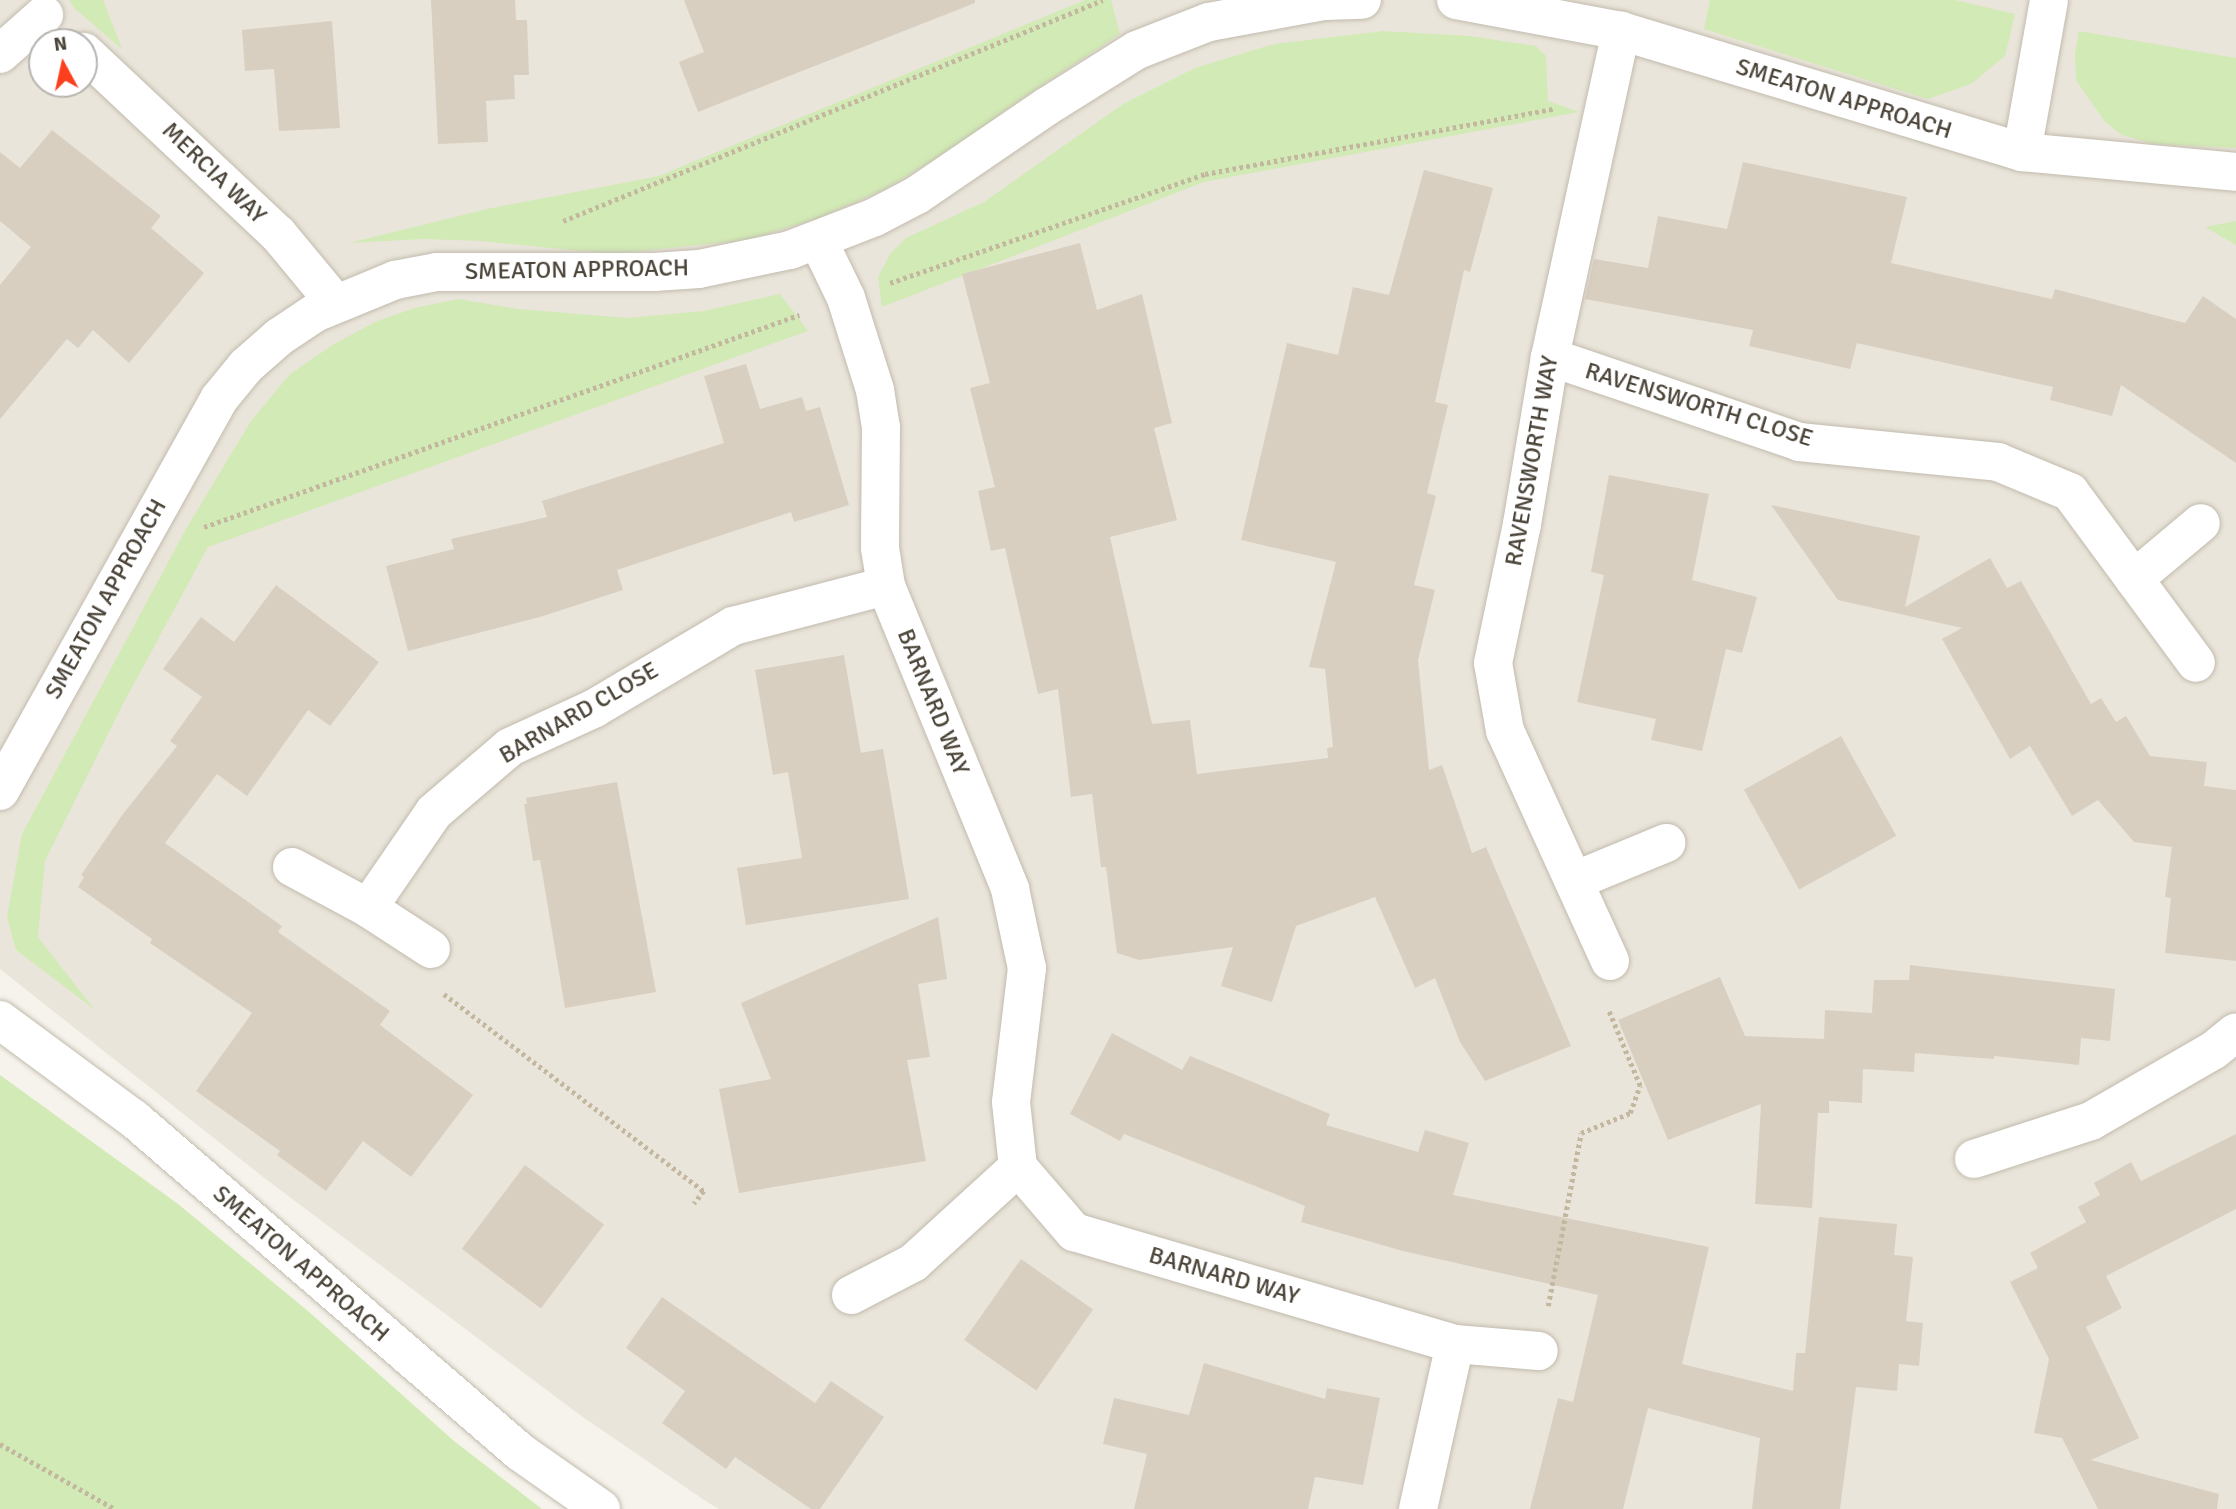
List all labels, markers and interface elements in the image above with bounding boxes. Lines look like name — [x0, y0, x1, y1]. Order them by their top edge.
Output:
north arrow — [28, 28, 98, 98]
text: N — [52, 31, 69, 57]
street label: SMEATON APPROACH — [1733, 52, 1955, 146]
street label: MERCIA WAY — [156, 116, 272, 230]
street label: SMEATON APPROACH — [465, 254, 689, 286]
street label: RAVENSWORTH WAY — [1499, 354, 1565, 568]
street label: RAVENSWORTH CLOSE — [1582, 357, 1816, 453]
street label: SMEATON APPROACH — [39, 494, 173, 704]
street label: BARNARD WAY — [891, 625, 975, 779]
street label: BARNARD CLOSE — [494, 656, 664, 770]
street label: SMEATON APPROACH — [207, 1180, 395, 1348]
street label: BARNARD WAY — [1145, 1241, 1303, 1311]

